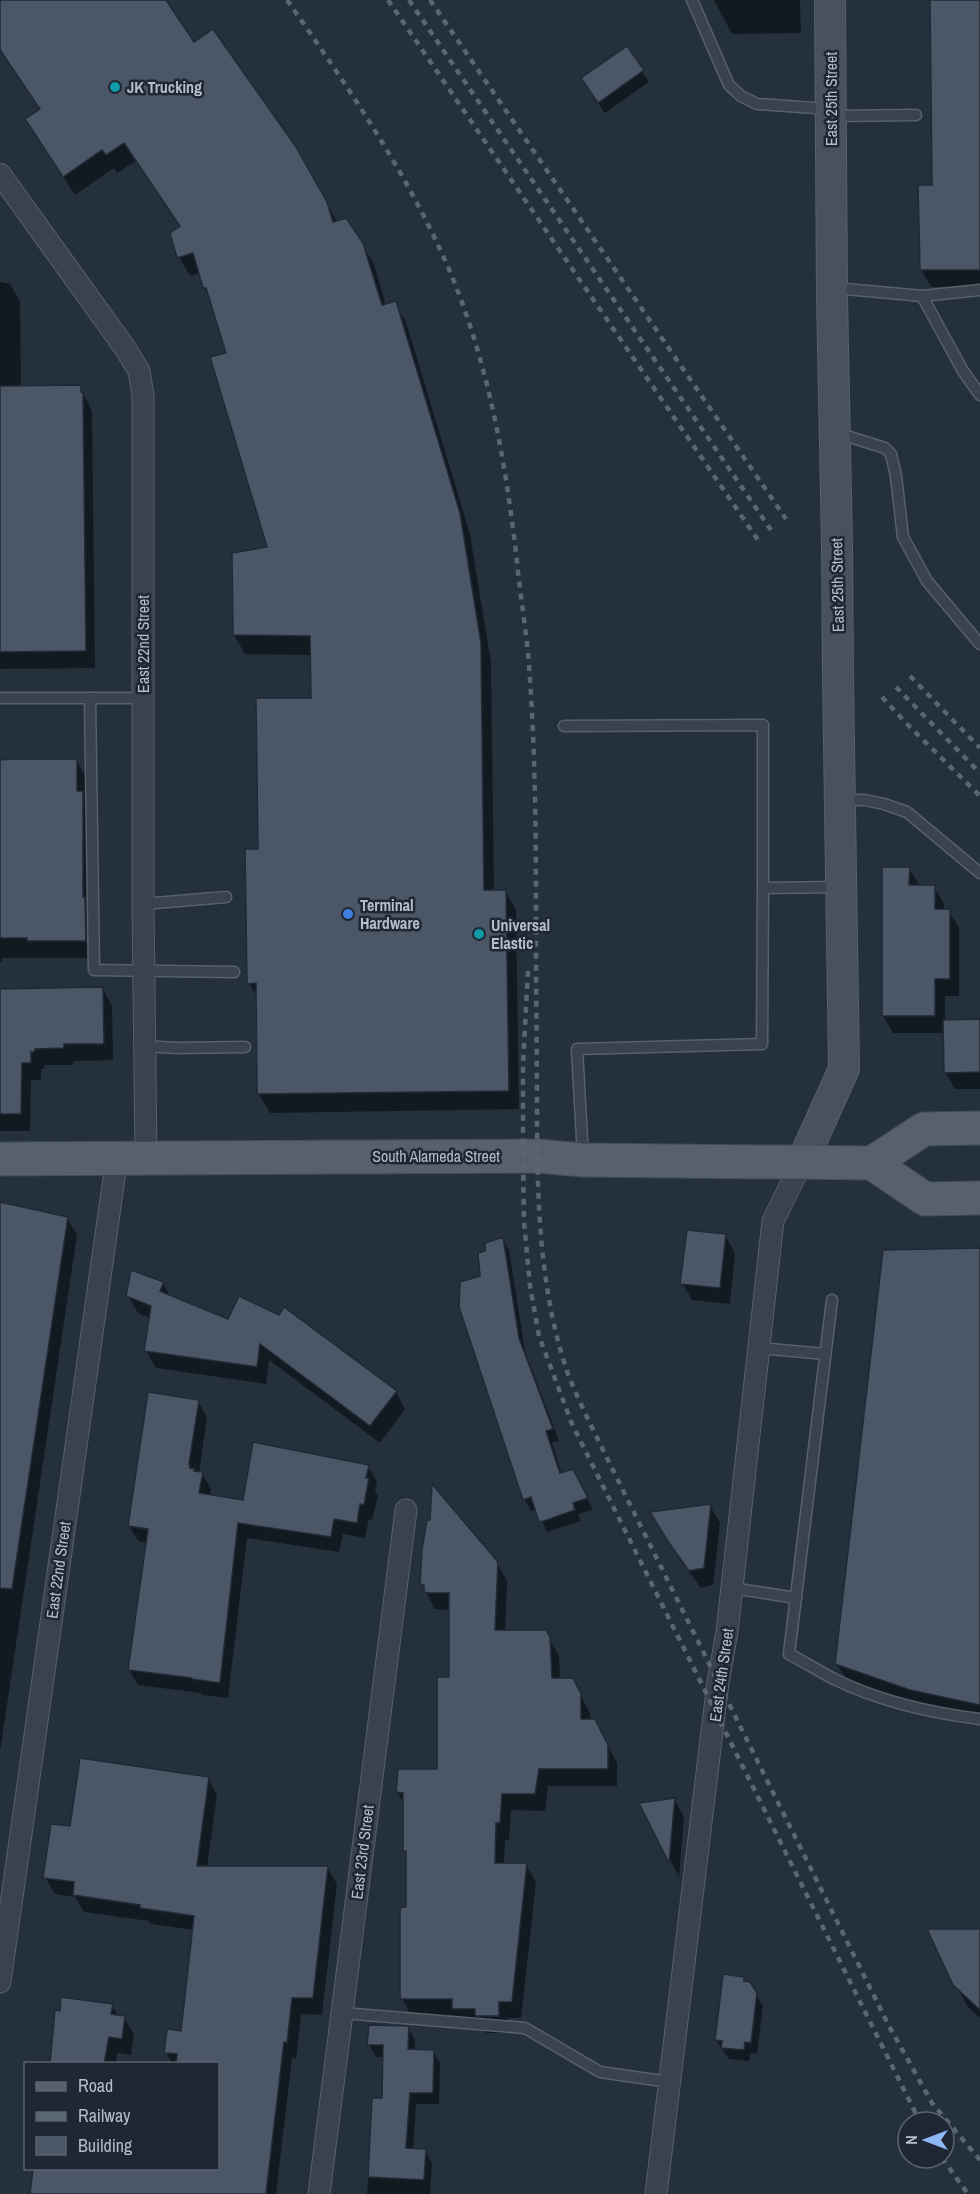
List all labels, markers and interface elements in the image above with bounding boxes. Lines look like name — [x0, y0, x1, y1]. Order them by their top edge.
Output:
street label: East 25th Street — [820, 52, 842, 146]
place label: JK Trucking — [127, 76, 202, 98]
marker: JK Trucking — [108, 80, 122, 94]
street label: East 25th Street — [825, 537, 849, 632]
street label: East 22nd Street — [132, 595, 154, 693]
place label: Terminal Hardware — [360, 894, 420, 934]
marker: Terminal Hardware — [341, 907, 355, 921]
place label: Universal Elastic — [491, 914, 550, 954]
marker: Universal Elastic — [472, 927, 486, 941]
street label: South Alameda Street — [372, 1145, 500, 1167]
street label: East 22nd Street — [40, 1520, 76, 1620]
street label: East 24th Street — [704, 1627, 738, 1723]
street label: East 23rd Street — [345, 1803, 379, 1900]
legend — [24, 2062, 219, 2170]
text: Road — [78, 2073, 113, 2098]
text: Railway — [78, 2103, 131, 2128]
north arrow — [896, 2110, 956, 2170]
text: Building — [78, 2133, 133, 2158]
text: N — [900, 2135, 922, 2145]

